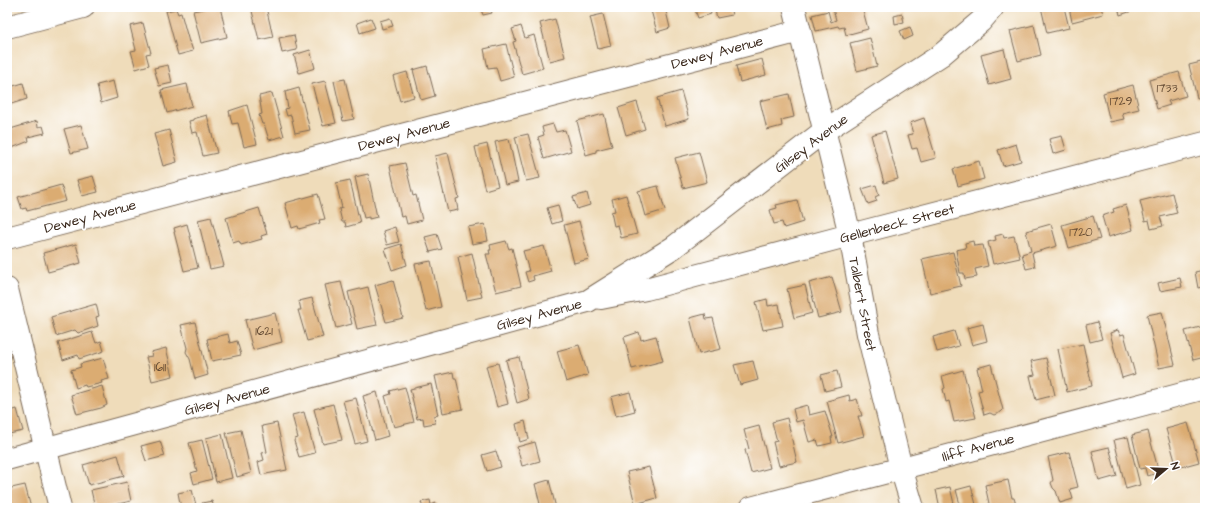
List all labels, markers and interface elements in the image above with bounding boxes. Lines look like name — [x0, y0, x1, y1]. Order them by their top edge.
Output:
street label: Dewey Avenue — [669, 31, 766, 75]
house number: 1733 — [1156, 80, 1178, 97]
house number: 1729 — [1110, 93, 1132, 110]
street label: Gilsey Avenue — [771, 109, 853, 178]
street label: Dewey Avenue — [356, 113, 453, 157]
street label: Dewey Avenue — [42, 195, 139, 239]
street label: Gellenbeck Street — [838, 199, 957, 249]
house number: 1720 — [1069, 224, 1093, 241]
street label: Talbert Street — [843, 255, 881, 353]
street label: Gilsey Avenue — [494, 294, 584, 336]
house number: 1621 — [255, 323, 273, 340]
house number: 1611 — [154, 359, 167, 376]
street label: Gilsey Avenue — [182, 379, 272, 421]
street label: Iliff Avenue — [940, 429, 1017, 467]
north arrow — [1146, 449, 1186, 489]
text: N — [1167, 460, 1183, 472]

